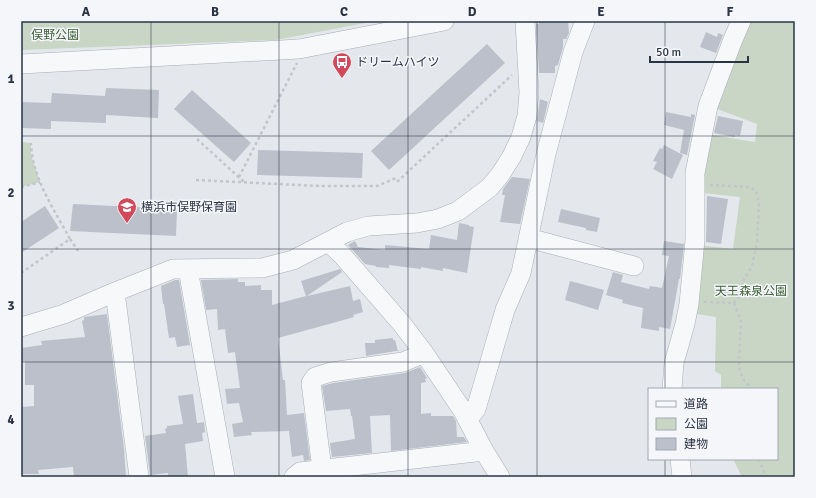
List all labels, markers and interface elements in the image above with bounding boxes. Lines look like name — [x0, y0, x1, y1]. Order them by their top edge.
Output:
text: A — [82, 4, 91, 20]
text: B — [211, 4, 219, 20]
text: C — [340, 4, 348, 20]
text: D — [468, 4, 477, 20]
text: E — [597, 4, 605, 20]
text: F — [727, 4, 734, 20]
park label: 俣野公園 — [31, 28, 79, 43]
scale bar — [650, 38, 748, 64]
text: 50 m — [656, 45, 681, 60]
bus stop icon: ドリームハイツ — [331, 51, 353, 79]
place label: ドリームハイツ — [356, 55, 439, 70]
text: 1 — [7, 71, 15, 87]
text: 2 — [7, 185, 15, 201]
school or university icon: 横浜市俣野保育園 — [116, 196, 138, 224]
place label: 横浜市俣野保育園 — [141, 200, 237, 215]
park label: 天王森泉公園 — [715, 284, 787, 299]
text: 3 — [7, 298, 15, 314]
legend — [648, 388, 778, 460]
text: 道路 — [684, 397, 708, 412]
text: 4 — [7, 412, 15, 428]
text: 公園 — [684, 417, 708, 432]
text: 建物 — [684, 437, 708, 452]

